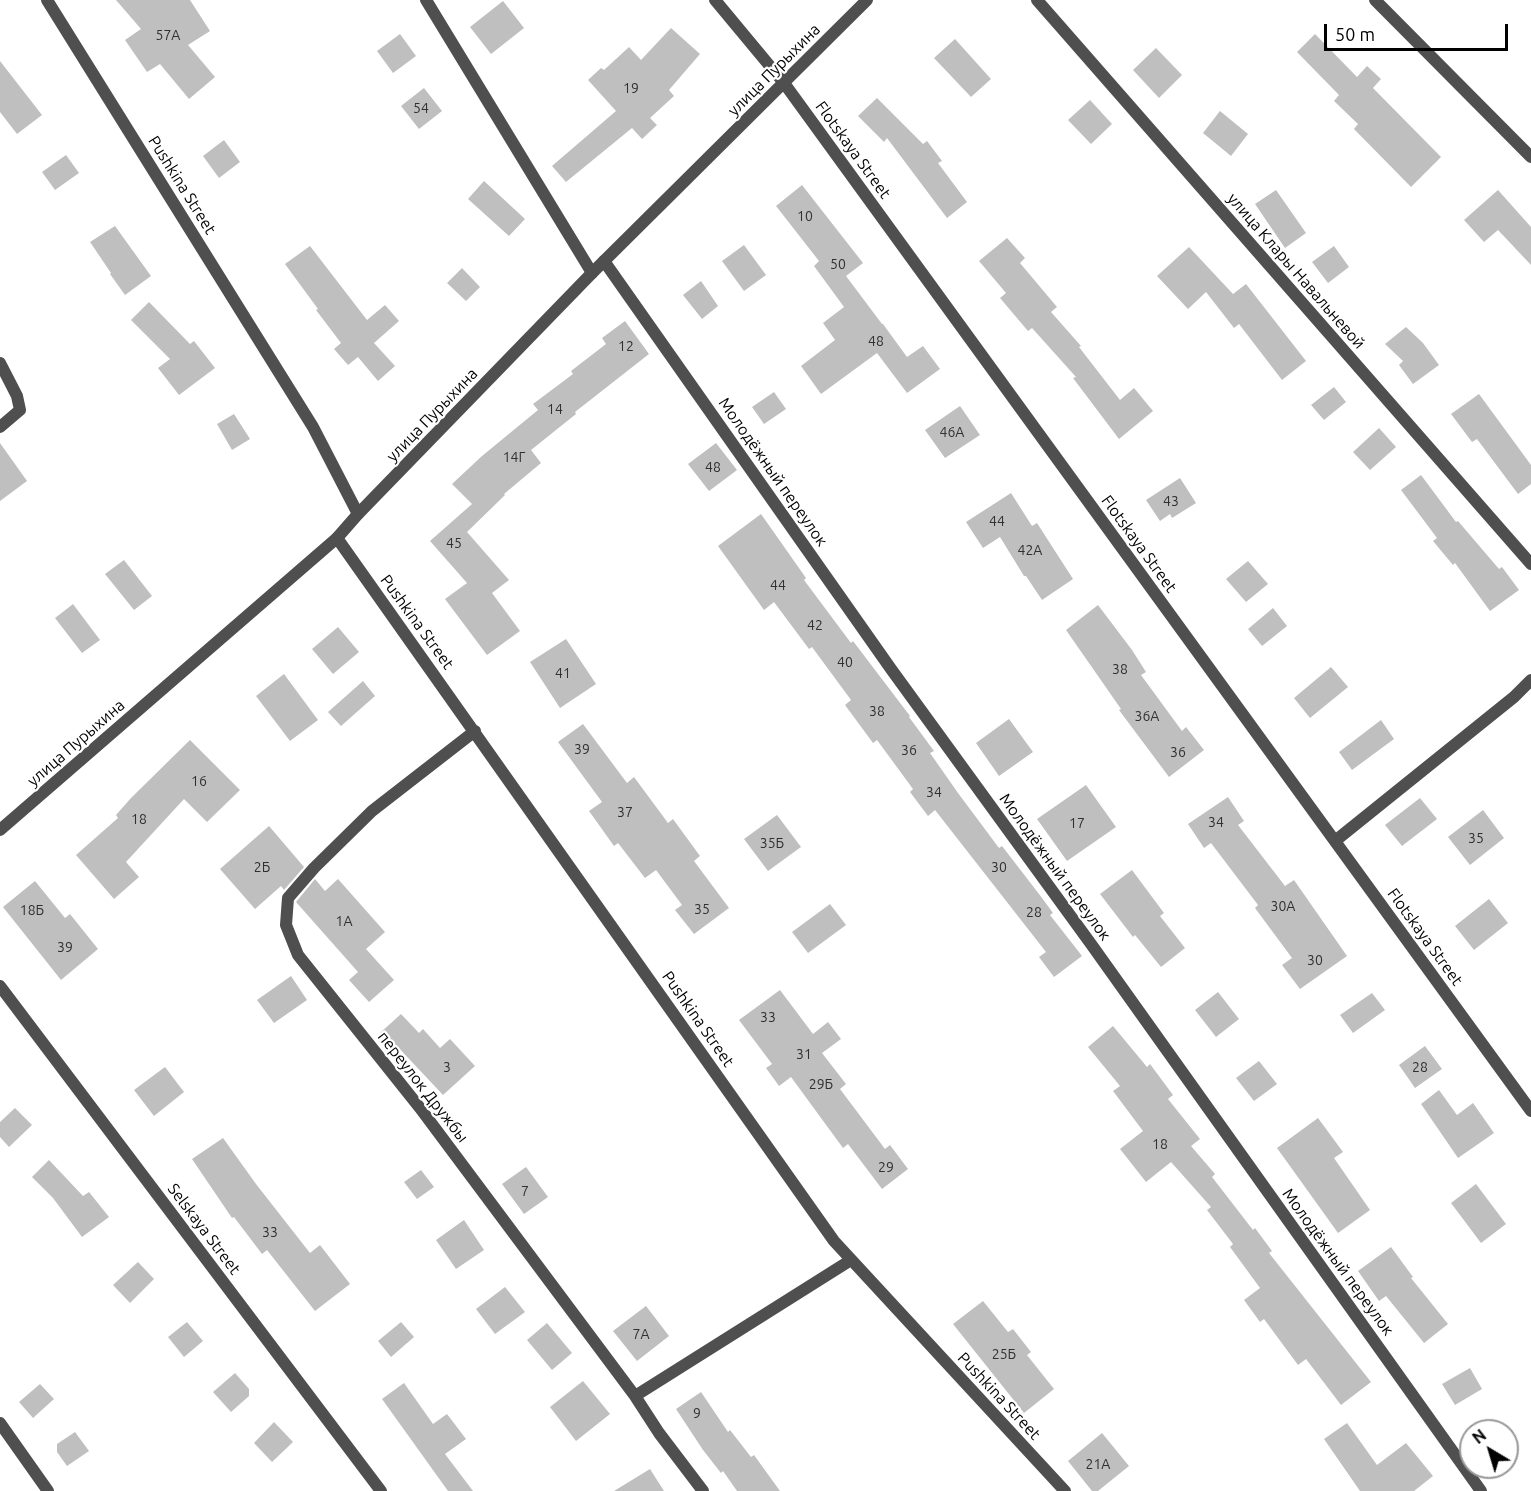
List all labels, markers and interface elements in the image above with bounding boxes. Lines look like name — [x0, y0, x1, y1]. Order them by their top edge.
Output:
scale bar — [1327, 12, 1512, 50]
street label: улица Пурыхина — [724, 20, 824, 120]
text: 50 m — [1335, 24, 1375, 44]
house number: 57А — [156, 27, 180, 43]
house number: 19 — [623, 80, 639, 96]
street label: Flotskaya Street — [811, 98, 895, 202]
house number: 54 — [413, 100, 429, 116]
street label: Pushkina Street — [144, 132, 220, 238]
street label: улица Клары Навальневой — [1223, 189, 1369, 353]
house number: 10 — [797, 208, 813, 224]
house number: 50 — [830, 256, 846, 272]
house number: 48 — [868, 333, 884, 349]
house number: 12 — [618, 338, 634, 354]
street label: улица Пурыхина — [383, 364, 481, 466]
street label: Молодёжный переулок — [714, 394, 832, 550]
house number: 14 — [547, 401, 563, 417]
house number: 46А — [940, 424, 964, 440]
house number: 14Г — [503, 449, 525, 465]
house number: 48 — [705, 459, 721, 475]
street label: Flotskaya Street — [1097, 492, 1181, 596]
house number: 43 — [1163, 493, 1179, 509]
house number: 44 — [989, 513, 1005, 529]
house number: 45 — [446, 535, 462, 551]
house number: 42А — [1018, 542, 1042, 558]
street label: Pushkina Street — [376, 571, 458, 673]
house number: 44 — [770, 577, 786, 593]
house number: 42 — [807, 617, 823, 633]
house number: 40 — [837, 654, 853, 670]
house number: 38 — [1112, 661, 1128, 677]
house number: 41 — [555, 665, 571, 681]
street label: улица Пурыхина — [23, 696, 129, 790]
house number: 38 — [869, 703, 885, 719]
house number: 36А — [1135, 708, 1159, 724]
house number: 39 — [574, 741, 590, 757]
house number: 36 — [901, 742, 917, 758]
house number: 36 — [1170, 744, 1186, 760]
house number: 16 — [191, 773, 207, 789]
house number: 34 — [926, 784, 942, 800]
street label: Молодёжный переулок — [995, 790, 1115, 944]
house number: 37 — [617, 804, 633, 820]
house number: 18 — [131, 811, 147, 827]
house number: 34 — [1208, 814, 1224, 830]
house number: 17 — [1069, 815, 1085, 831]
house number: 35 — [1468, 830, 1484, 846]
house number: 35Б — [760, 835, 784, 851]
house number: 2Б — [254, 859, 270, 875]
house number: 30 — [991, 859, 1007, 875]
street label: Flotskaya Street — [1383, 885, 1467, 989]
house number: 30А — [1271, 898, 1295, 914]
house number: 35 — [694, 901, 710, 917]
house number: 18Б — [20, 902, 44, 918]
house number: 28 — [1026, 904, 1042, 920]
house number: 1А — [336, 913, 352, 929]
house number: 39 — [57, 939, 73, 955]
house number: 30 — [1307, 952, 1323, 968]
street label: Pushkina Street — [658, 967, 738, 1071]
house number: 33 — [760, 1009, 776, 1025]
street label: переулок Дружбы — [374, 1028, 472, 1146]
house number: 31 — [796, 1046, 812, 1062]
house number: 3 — [443, 1059, 451, 1075]
house number: 28 — [1412, 1059, 1428, 1075]
house number: 29Б — [809, 1076, 833, 1092]
house number: 18 — [1152, 1136, 1168, 1152]
house number: 29 — [878, 1159, 894, 1175]
street label: Selskaya Street — [164, 1180, 244, 1278]
house number: 7 — [521, 1183, 529, 1199]
street label: Молодёжный переулок — [1278, 1185, 1398, 1339]
house number: 33 — [262, 1224, 278, 1240]
house number: 7А — [633, 1326, 649, 1342]
house number: 25Б — [992, 1346, 1016, 1362]
street label: Pushkina Street — [954, 1348, 1044, 1444]
house number: 9 — [693, 1405, 701, 1421]
north arrow — [1459, 1419, 1519, 1479]
text: N — [1469, 1426, 1489, 1447]
house number: 21А — [1086, 1456, 1110, 1472]

